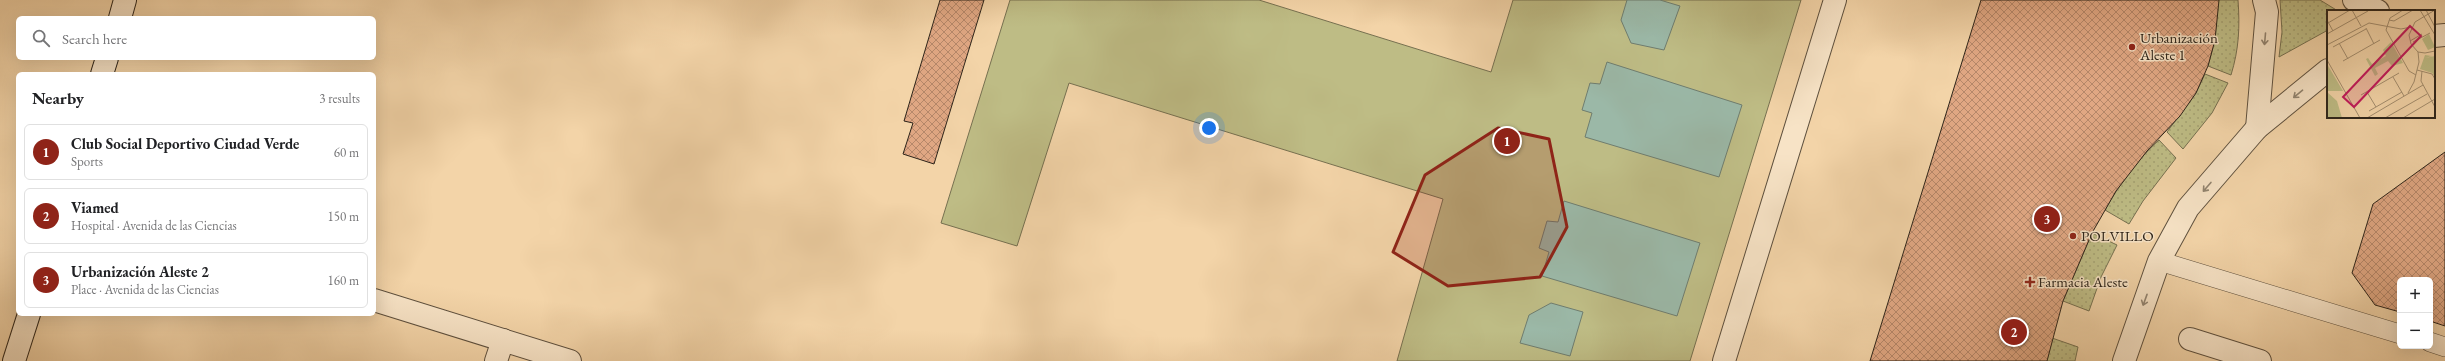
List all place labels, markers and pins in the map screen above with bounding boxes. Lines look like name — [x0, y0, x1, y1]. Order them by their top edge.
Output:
place label: Urbanización Aleste 1 — [2139, 28, 2218, 64]
marker: Urbanización Aleste 1 — [2127, 42, 2137, 52]
pin: 1 — [1494, 126, 1520, 156]
pin: 3 — [2034, 204, 2060, 234]
place label: POLVILLO — [2081, 226, 2154, 245]
marker: POLVILLO — [2068, 231, 2078, 241]
place label: Farmacia Aleste — [2038, 272, 2128, 291]
marker: Farmacia Aleste — [2025, 277, 2035, 287]
pin: 2 — [2001, 317, 2027, 347]

